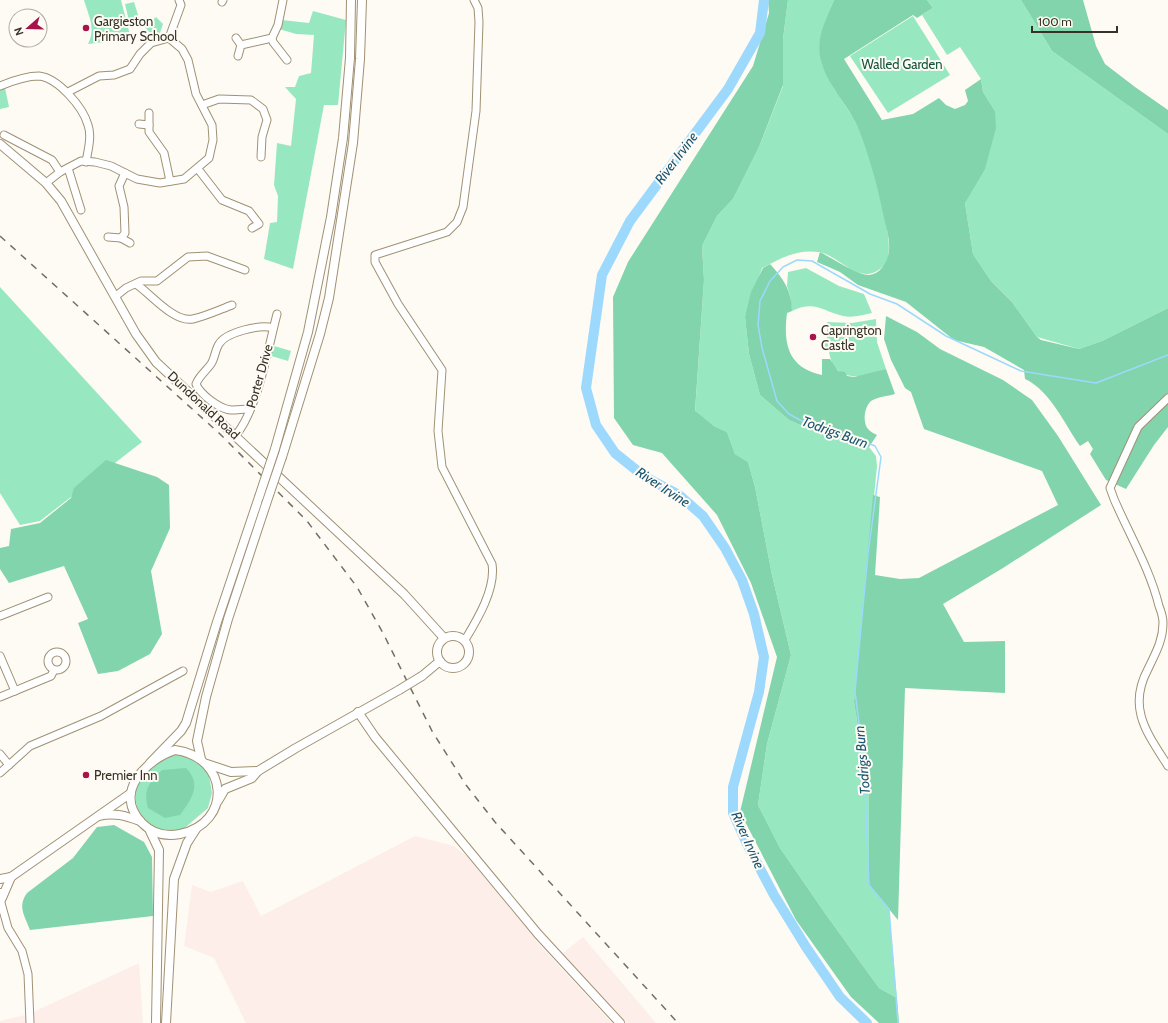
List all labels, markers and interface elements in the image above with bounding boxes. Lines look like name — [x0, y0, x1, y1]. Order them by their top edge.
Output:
north arrow — [8, 8, 48, 48]
scale bar — [1032, 8, 1117, 34]
place label: Gargieston Primary School — [94, 13, 177, 44]
text: 100 m — [1038, 14, 1072, 29]
marker: Gargieston Primary School — [81, 23, 91, 33]
text: N — [11, 25, 27, 37]
park label: Walled Garden — [862, 56, 942, 72]
water label: River Irvine — [650, 128, 702, 188]
place label: Caprington Castle — [821, 322, 882, 353]
marker: Caprington Castle — [808, 332, 818, 342]
street label: Porter Drive — [242, 342, 276, 410]
street label: Dundonald Road — [165, 368, 243, 442]
water label: Todrigs Burn — [800, 412, 870, 452]
water label: River Irvine — [633, 463, 694, 511]
water label: Todrigs Burn — [850, 725, 874, 795]
place label: Premier Inn — [94, 767, 158, 783]
marker: Premier Inn — [81, 770, 91, 780]
water label: River Irvine — [727, 808, 769, 872]

